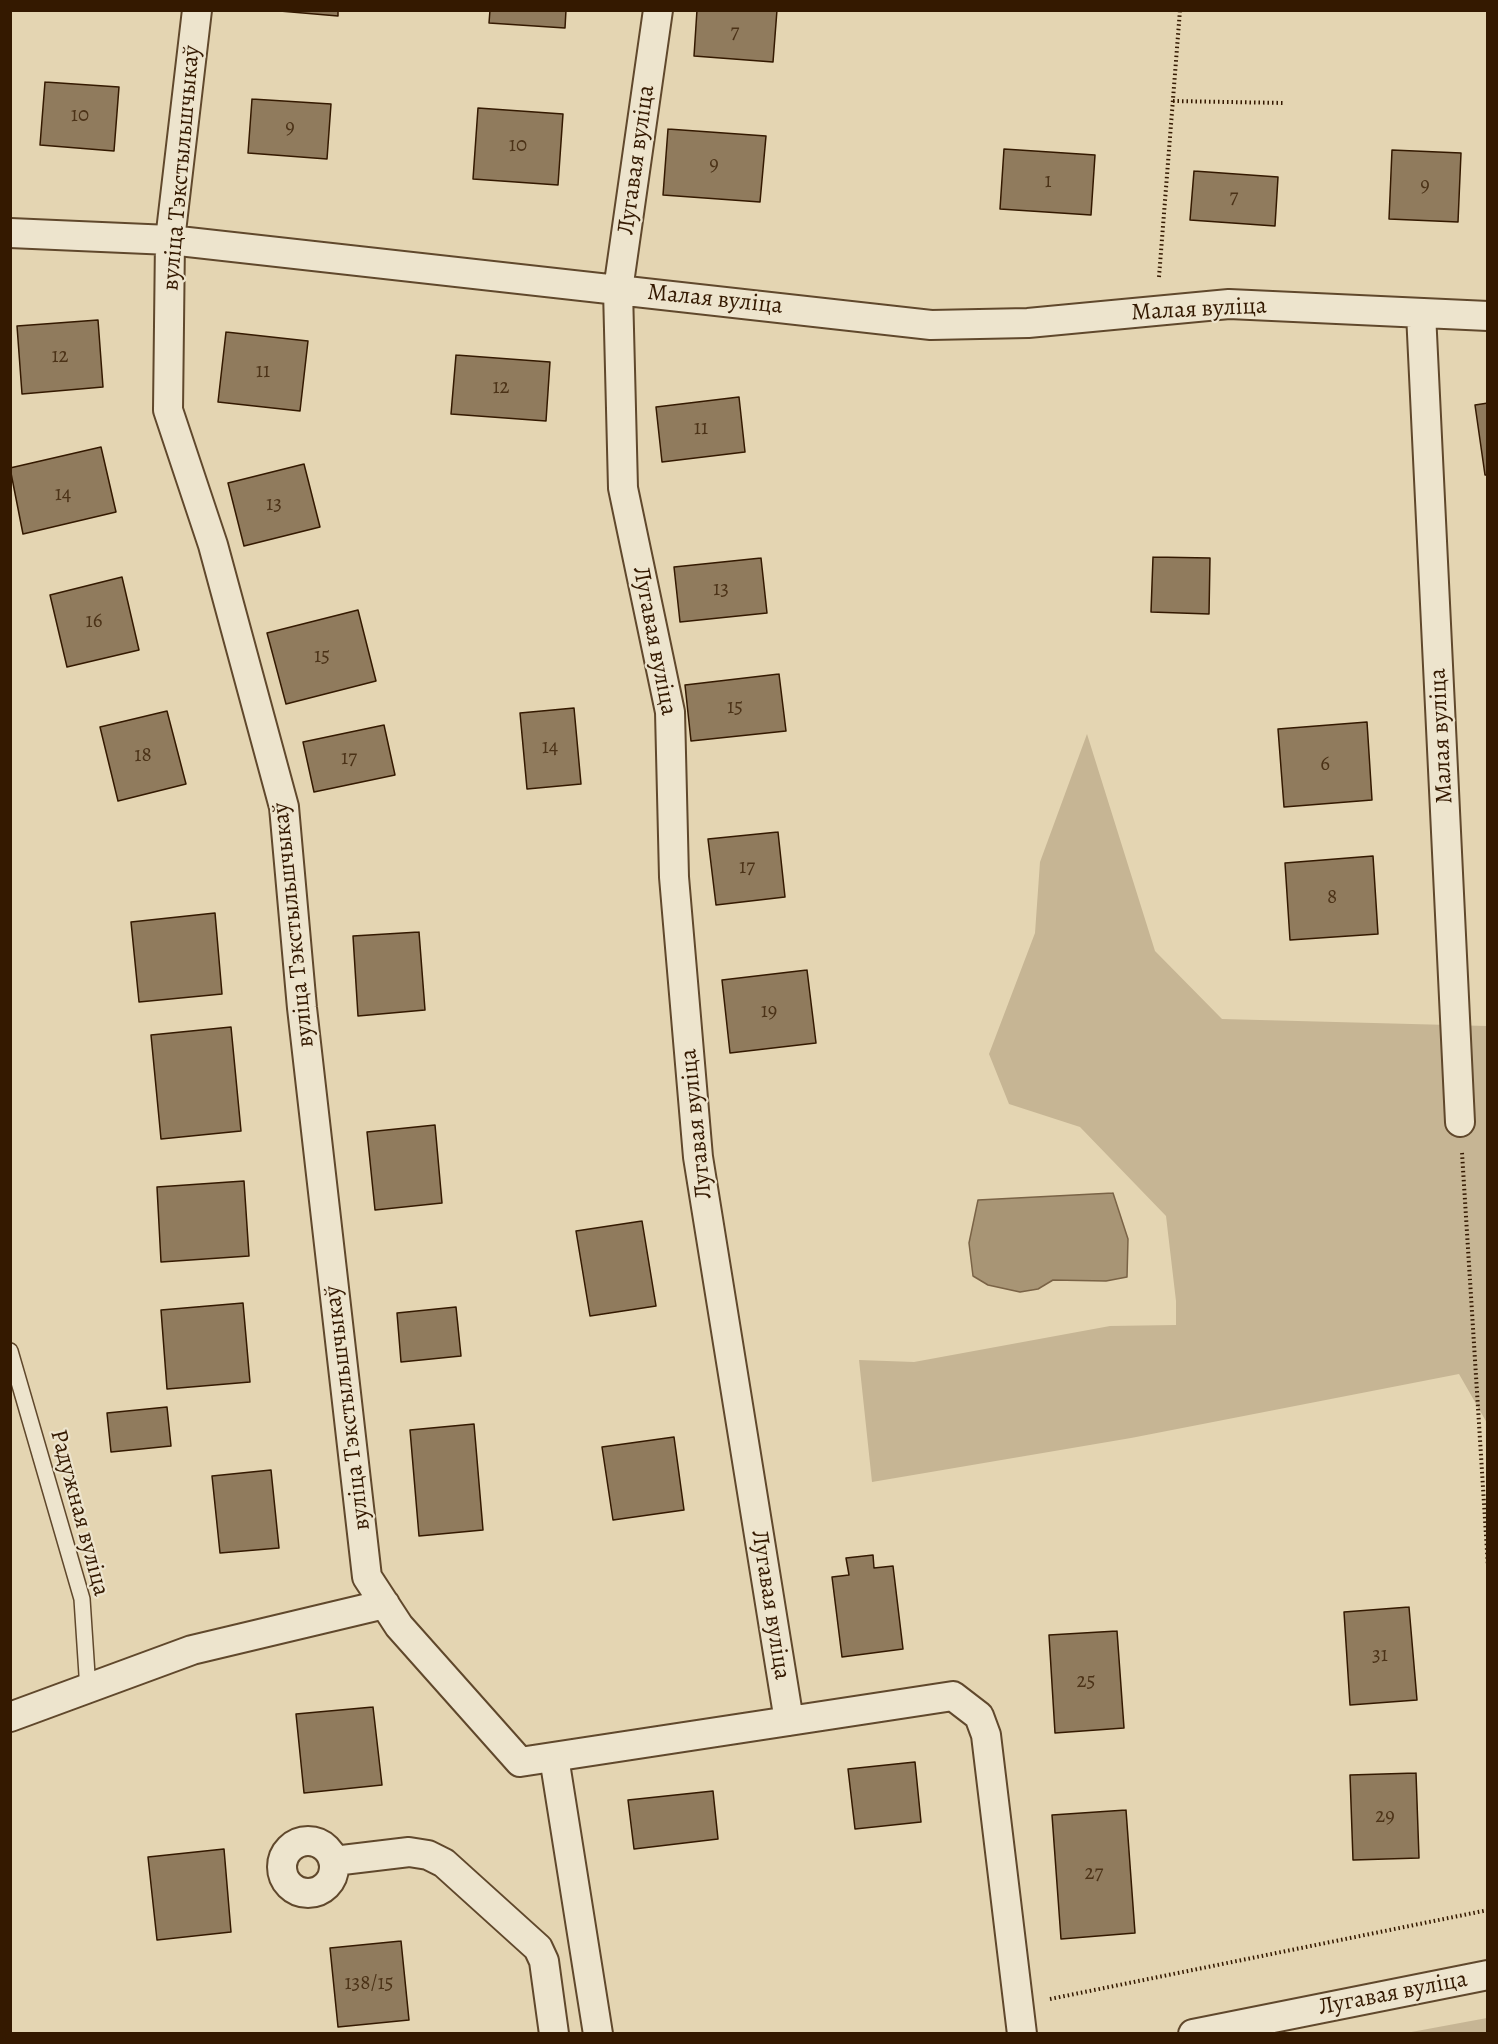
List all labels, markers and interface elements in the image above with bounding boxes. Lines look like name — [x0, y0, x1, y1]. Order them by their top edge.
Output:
house number: 7 — [731, 20, 739, 46]
street label: вуліца Тэкстыльшчыкаў — [157, 44, 207, 292]
street label: Лугавая вуліца — [612, 83, 662, 237]
house number: 10 — [71, 103, 89, 129]
house number: 9 — [285, 115, 295, 141]
house number: 10 — [509, 133, 527, 159]
house number: 9 — [709, 152, 719, 178]
house number: 1 — [1044, 169, 1052, 195]
house number: 9 — [1420, 173, 1430, 199]
house number: 7 — [1230, 185, 1238, 211]
street label: Малая вуліца — [646, 279, 784, 321]
street label: Малая вуліца — [1130, 292, 1268, 328]
house number: 12 — [51, 344, 69, 370]
house number: 11 — [256, 359, 270, 385]
house number: 12 — [492, 375, 510, 401]
house number: 11 — [694, 416, 708, 442]
house number: 14 — [55, 482, 71, 508]
house number: 13 — [266, 492, 282, 518]
street label: Лугавая вуліца — [625, 564, 683, 718]
house number: 13 — [713, 577, 729, 603]
house number: 16 — [86, 609, 102, 635]
house number: 15 — [314, 644, 330, 670]
street label: Малая вуліца — [1424, 667, 1460, 805]
house number: 15 — [727, 695, 743, 721]
house number: 14 — [542, 735, 558, 761]
house number: 18 — [134, 743, 152, 769]
house number: 17 — [341, 746, 357, 772]
house number: 6 — [1320, 752, 1330, 778]
street label: вуліца Тэкстыльшчыкаў — [267, 801, 321, 1049]
house number: 17 — [739, 855, 755, 881]
house number: 8 — [1327, 885, 1337, 911]
house number: 19 — [761, 999, 777, 1025]
street label: Лугавая вуліца — [675, 1047, 719, 1201]
street label: вуліца Тэкстыльшчыкаў — [319, 1284, 377, 1532]
street label: Радужная вуліца — [43, 1427, 115, 1599]
street label: Лугавая вуліца — [744, 1528, 796, 1682]
house number: 31 — [1372, 1643, 1388, 1669]
house number: 25 — [1076, 1669, 1096, 1695]
house number: 29 — [1375, 1804, 1395, 1830]
house number: 27 — [1085, 1861, 1103, 1887]
street label: Лугавая вуліца — [1316, 1965, 1470, 2023]
house number: 138/15 — [344, 1971, 394, 1997]

